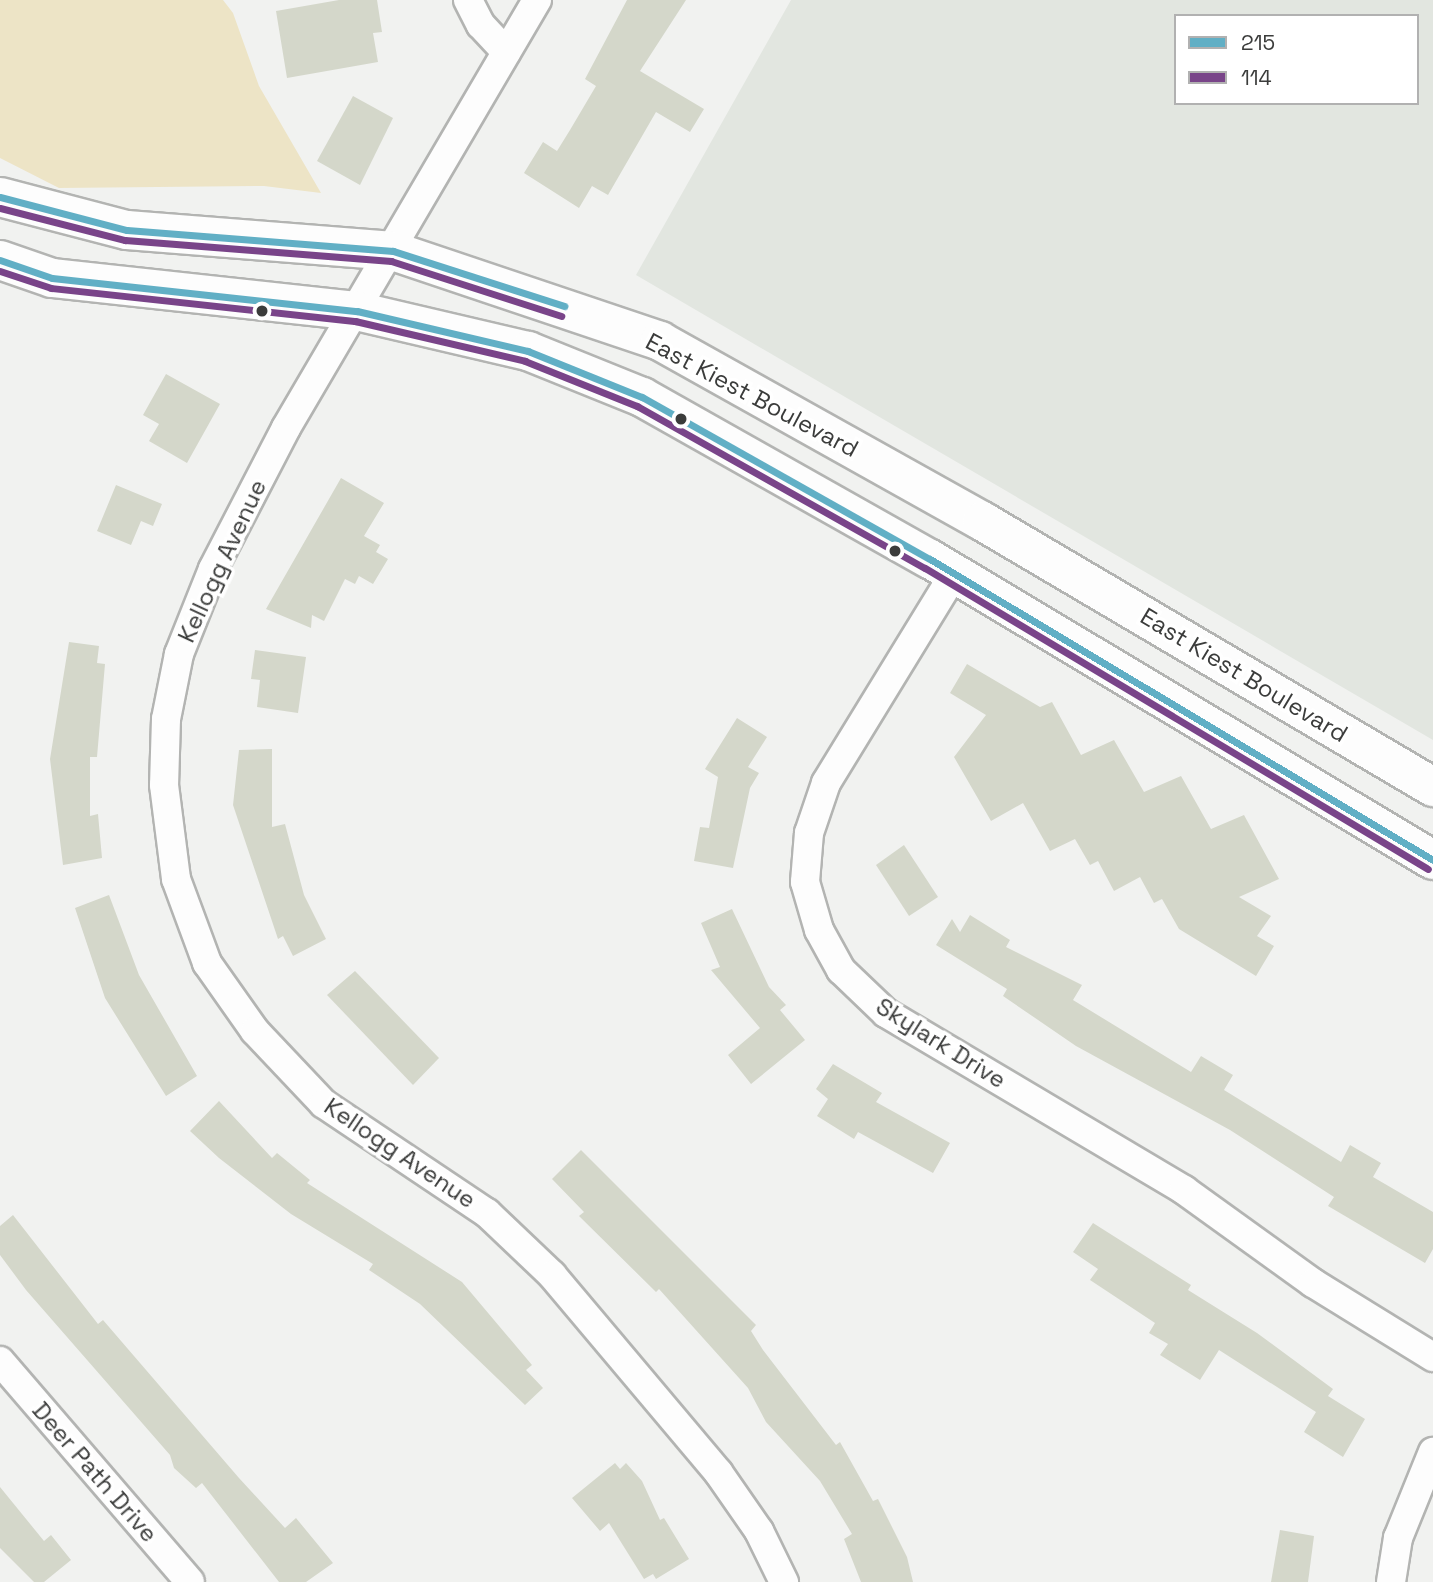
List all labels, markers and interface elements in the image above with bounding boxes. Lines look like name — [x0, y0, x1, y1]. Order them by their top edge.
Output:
legend — [1174, 14, 1419, 105]
text: 215 — [1241, 29, 1275, 56]
text: 114 — [1241, 64, 1272, 91]
unlabelled marker — [255, 304, 269, 318]
street label: East Kiest Boulevard — [641, 327, 863, 463]
unlabelled marker — [674, 412, 688, 426]
street label: Kellogg Avenue — [172, 475, 272, 647]
unlabelled marker — [888, 544, 902, 558]
street label: East Kiest Boulevard — [1135, 602, 1353, 748]
street label: Skylark Drive — [871, 992, 1011, 1094]
street label: Kellogg Avenue — [319, 1092, 481, 1214]
street label: Deer Path Drive — [26, 1396, 164, 1548]

